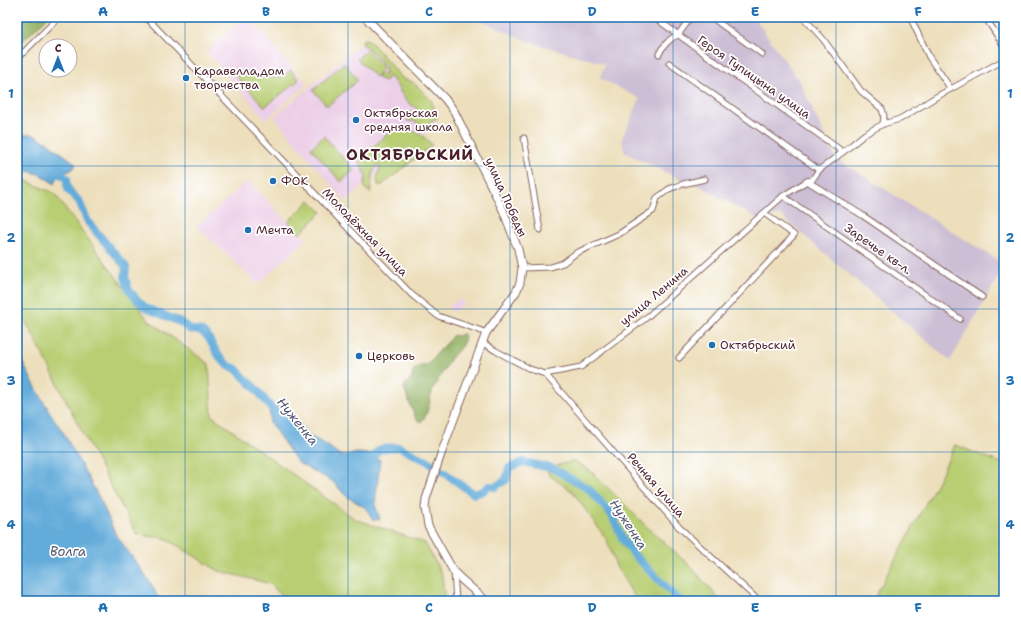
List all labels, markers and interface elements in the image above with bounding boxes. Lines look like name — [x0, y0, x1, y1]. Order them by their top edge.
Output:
text: A — [98, 3, 108, 20]
text: B — [262, 3, 270, 20]
text: C — [425, 3, 433, 20]
text: D — [587, 3, 597, 20]
text: E — [751, 3, 760, 20]
text: F — [914, 3, 922, 20]
street label: Героя Тупицына улица — [694, 32, 814, 123]
north arrow — [38, 38, 78, 78]
text: С — [55, 41, 62, 56]
place label: Каравелла,дом творчества — [194, 63, 284, 93]
marker: Каравелла,дом творчества — [181, 73, 191, 83]
text: 1 — [8, 85, 14, 102]
text: 1 — [1007, 85, 1013, 102]
place label: Октябрьская средняя школа — [364, 105, 453, 135]
marker: Октябрьская средняя школа — [351, 115, 361, 125]
district label: ОКТЯБРЬСКИЙ — [346, 144, 474, 165]
street label: улица Победы — [481, 155, 531, 239]
place label: ФОК — [281, 173, 308, 189]
marker: ФОК — [268, 176, 278, 186]
street label: Молодёжная улица — [319, 184, 412, 280]
street label: Заречье кв-л. — [841, 220, 915, 278]
place label: Мечта — [256, 222, 294, 238]
marker: Мечта — [243, 225, 253, 235]
text: 2 — [6, 229, 16, 246]
text: 2 — [1005, 229, 1015, 246]
street label: улица Ленина — [617, 262, 692, 329]
place label: Октябрьский — [720, 337, 796, 353]
marker: Октябрьский — [707, 340, 717, 350]
place label: Церковь — [367, 348, 415, 364]
marker: Церковь — [354, 351, 364, 361]
text: 3 — [6, 372, 16, 389]
text: 3 — [1005, 372, 1015, 389]
water label: Нуженка — [273, 394, 322, 449]
street label: Речная улица — [623, 449, 689, 521]
water label: Нуженка — [606, 496, 651, 553]
text: 4 — [6, 516, 16, 533]
text: 4 — [1005, 516, 1015, 533]
water label: Волга — [50, 543, 86, 560]
text: A — [98, 599, 108, 616]
text: B — [262, 599, 270, 616]
text: C — [425, 599, 433, 616]
text: D — [587, 599, 597, 616]
text: E — [751, 599, 760, 616]
text: F — [914, 599, 922, 616]

